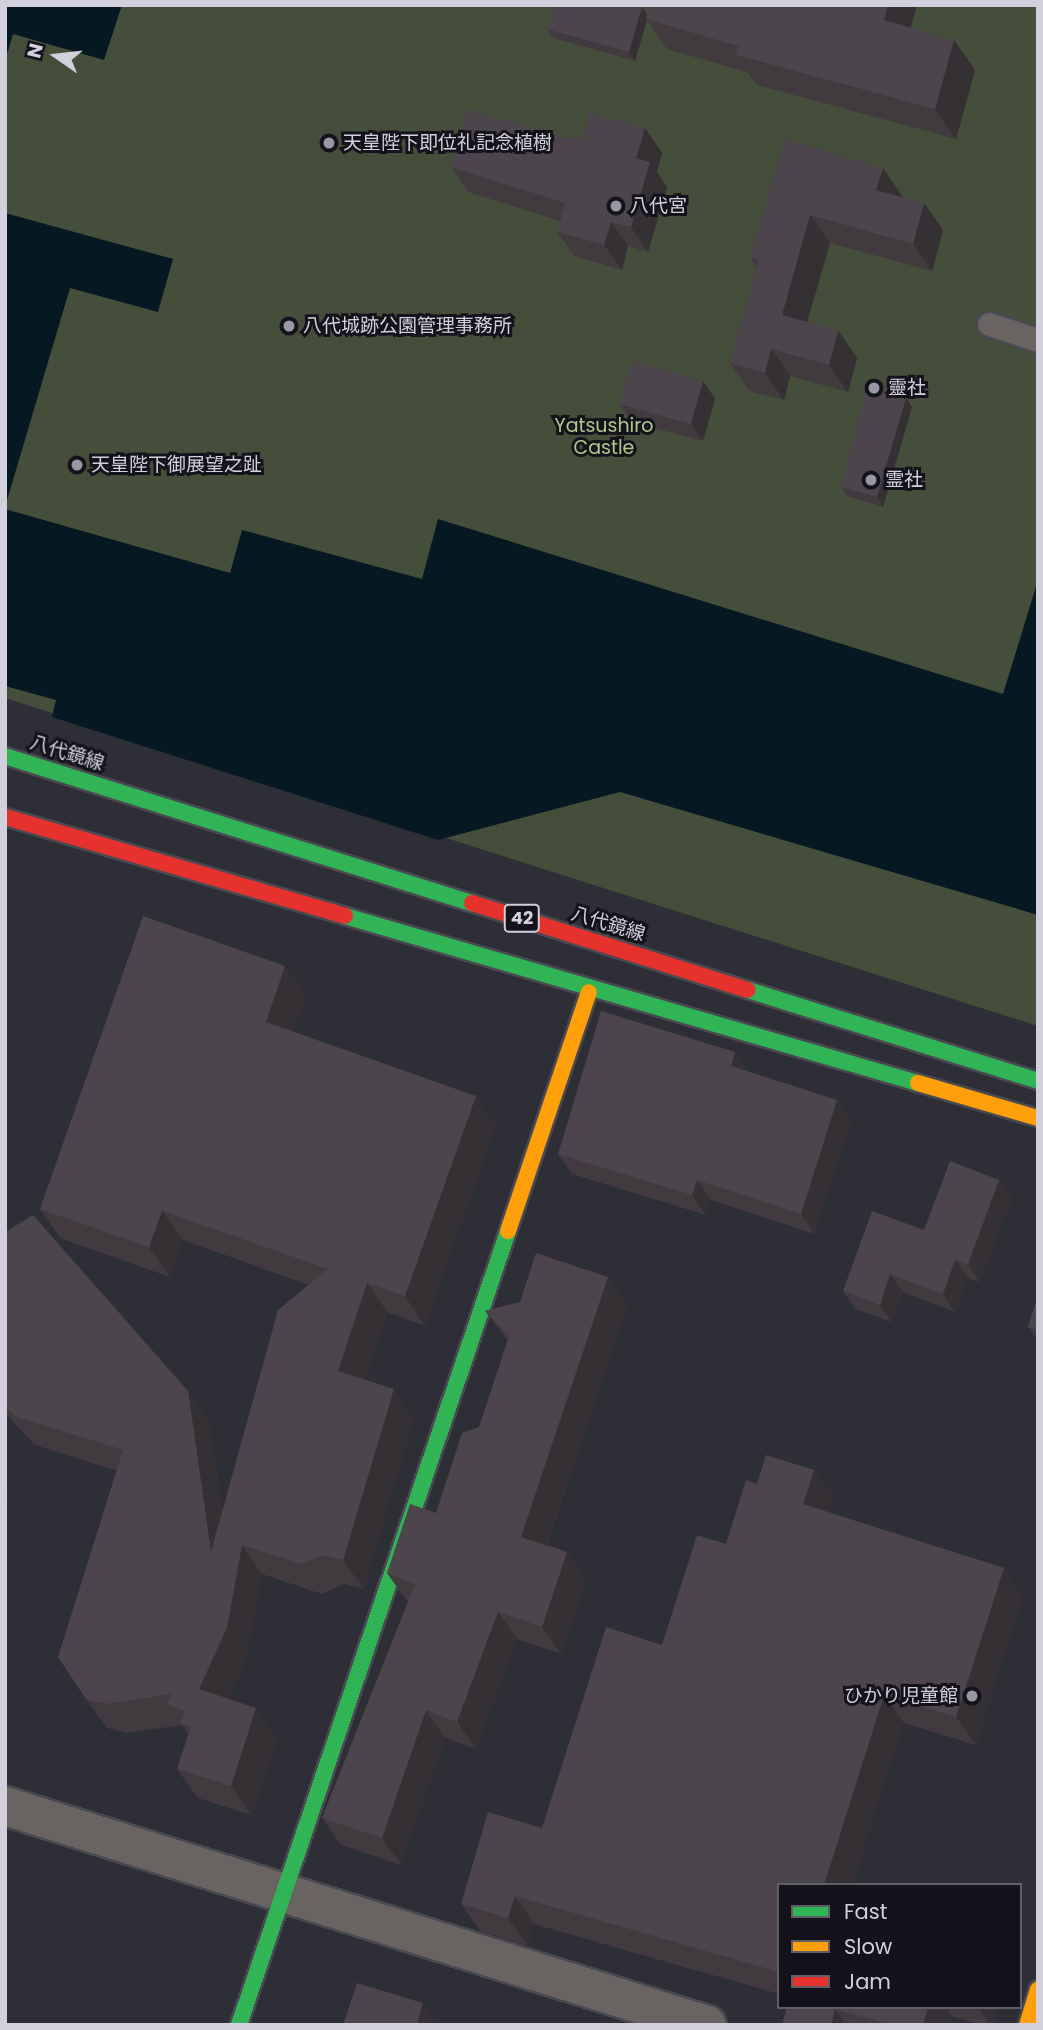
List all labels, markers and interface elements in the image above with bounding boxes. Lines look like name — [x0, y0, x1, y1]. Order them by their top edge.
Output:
north arrow — [21, 21, 91, 91]
text: N — [20, 41, 50, 61]
place label: 天皇陛下即位礼記念植樹 — [343, 132, 552, 154]
marker: 天皇陛下即位礼記念植樹 — [321, 135, 337, 151]
place label: 八代宮 — [630, 195, 687, 217]
marker: 八代宮 — [608, 198, 624, 214]
place label: 八代城跡公園管理事務所 — [303, 315, 512, 337]
marker: 八代城跡公園管理事務所 — [281, 318, 297, 334]
place label: 靈社 — [888, 377, 926, 399]
marker: 靈社 — [866, 380, 882, 396]
park label: Yatsushiro Castle — [555, 415, 653, 459]
place label: 天皇陛下御展望之趾 — [91, 454, 262, 476]
marker: 天皇陛下御展望之趾 — [69, 457, 85, 473]
place label: 霊社 — [885, 469, 923, 491]
marker: 霊社 — [863, 472, 879, 488]
street label: 八代鏡線 — [27, 731, 107, 775]
street label: 八代鏡線 — [568, 902, 648, 946]
road number: 42 — [503, 903, 541, 932]
place label: ひかり児童館 — [844, 1685, 958, 1707]
marker: ひかり児童館 — [964, 1688, 980, 1704]
legend — [777, 1883, 1022, 2009]
text: Fast — [844, 1897, 887, 1926]
text: Slow — [844, 1932, 892, 1961]
text: Jam — [844, 1967, 891, 1996]

